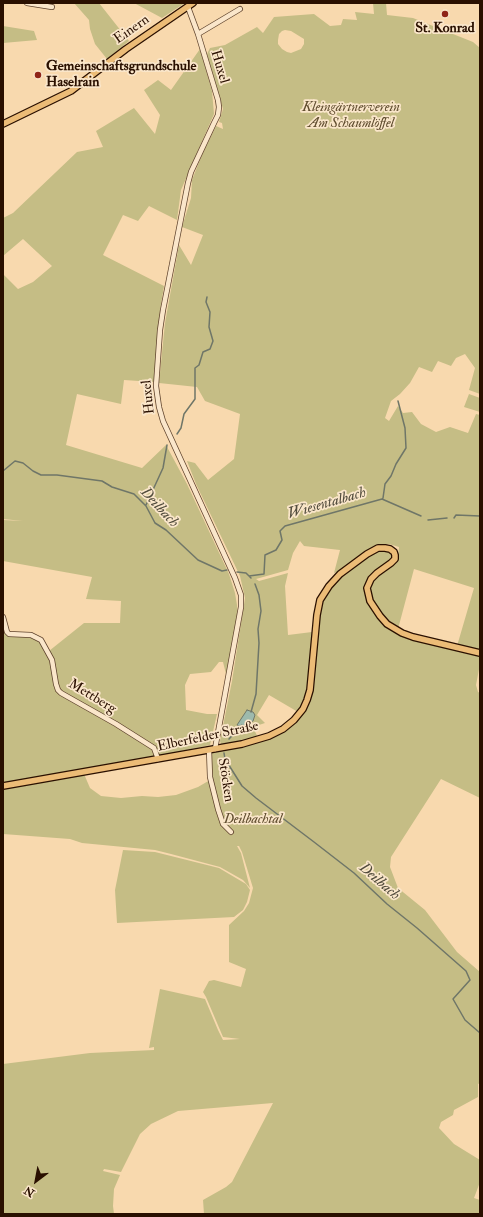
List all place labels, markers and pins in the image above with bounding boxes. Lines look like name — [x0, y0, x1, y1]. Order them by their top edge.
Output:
marker: St. Konrad — [440, 9, 450, 19]
place label: St. Konrad — [415, 21, 475, 37]
place label: Gemeinschaftsgrundschule Haselrain — [46, 59, 196, 92]
marker: Gemeinschaftsgrundschule Haselrain — [33, 70, 43, 80]

